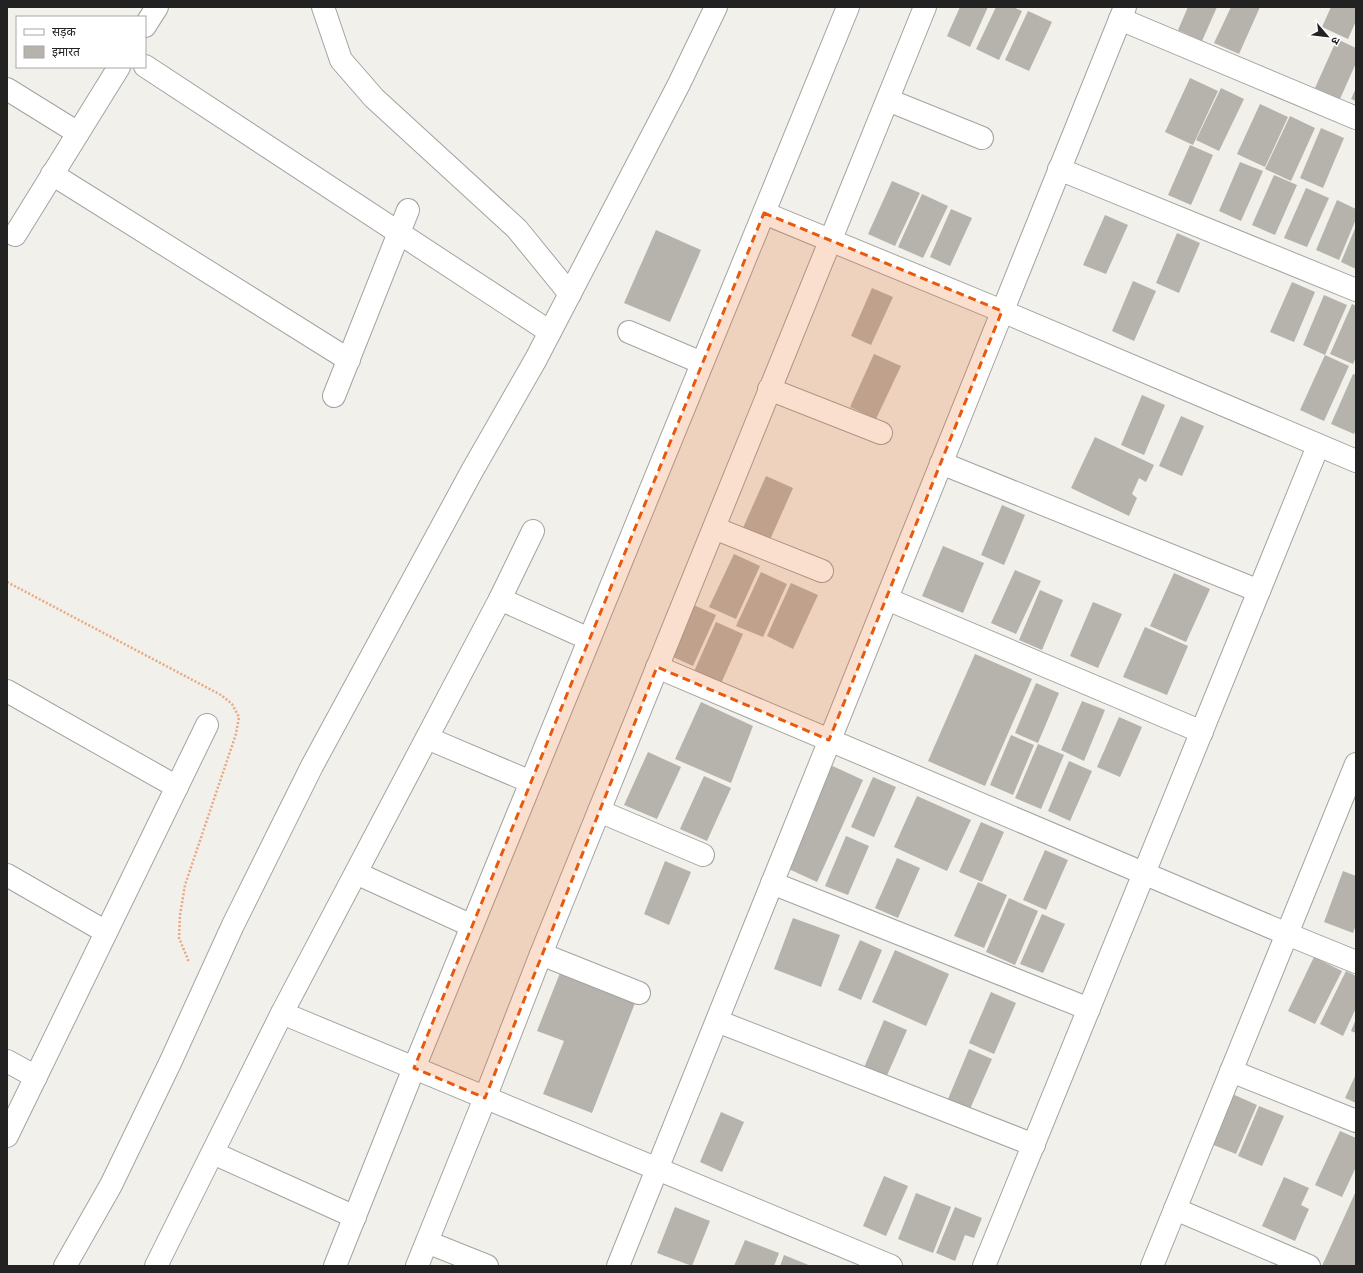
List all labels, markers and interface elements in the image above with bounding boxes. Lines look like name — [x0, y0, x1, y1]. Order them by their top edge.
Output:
legend — [16, 16, 146, 68]
north arrow — [1307, 16, 1347, 56]
text: सड़क — [52, 24, 77, 39]
text: उ — [1328, 35, 1344, 47]
text: इमारत — [52, 44, 81, 59]

